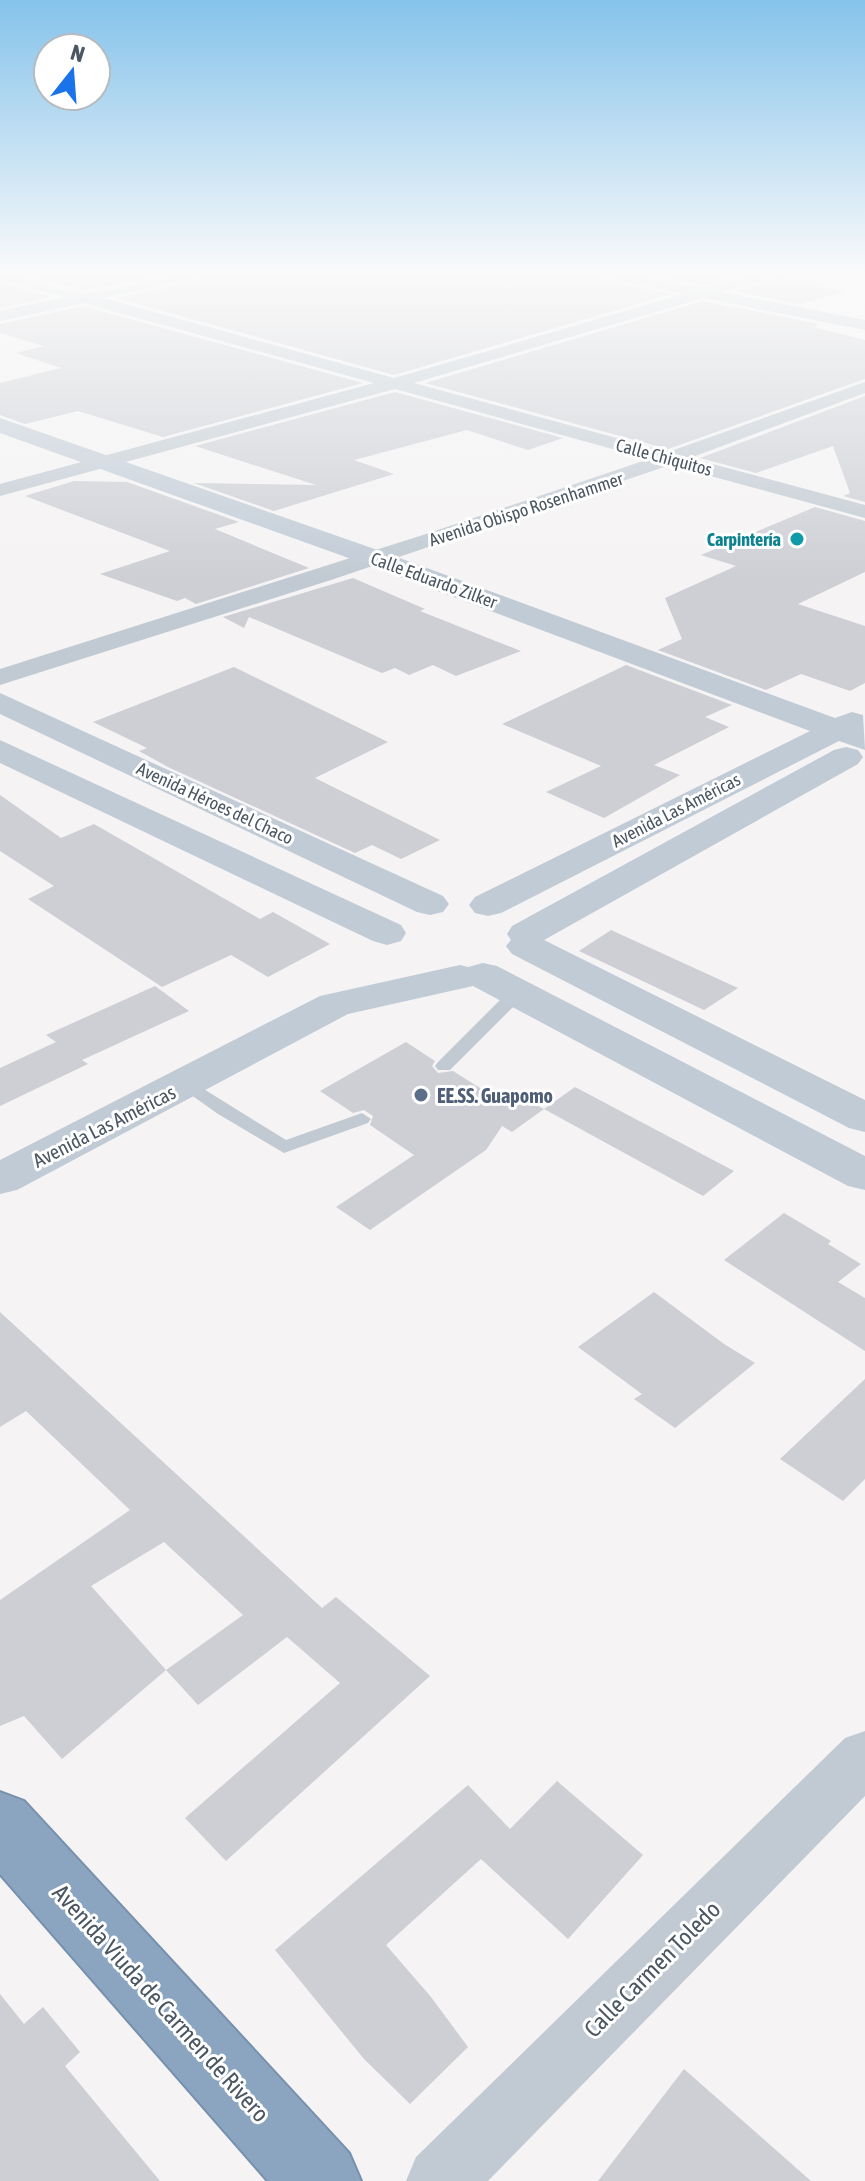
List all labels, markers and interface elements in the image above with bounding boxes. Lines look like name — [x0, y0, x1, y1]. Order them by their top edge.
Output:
north arrow — [32, 32, 112, 112]
text: N — [68, 39, 88, 67]
street label: Calle Chiquitos — [614, 434, 714, 480]
street label: Avenida Obispo Rosenhammer — [426, 467, 626, 550]
place label: Carpintería — [707, 529, 781, 550]
marker: Carpintería — [788, 530, 806, 548]
street label: Calle Eduardo Zilker — [368, 547, 501, 613]
street label: Avenida Héroes del Chaco — [133, 758, 297, 848]
street label: Avenida Las Américas — [608, 769, 744, 851]
street label: Avenida Las Américas — [29, 1080, 179, 1172]
place label: EE.SS. Guapomo — [437, 1084, 553, 1107]
marker: EE.SS. Guapomo — [412, 1086, 430, 1104]
street label: Avenida Viuda de Carmen de Rivero — [47, 1879, 275, 2127]
street label: Calle Carmen Toledo — [579, 1896, 725, 2042]

